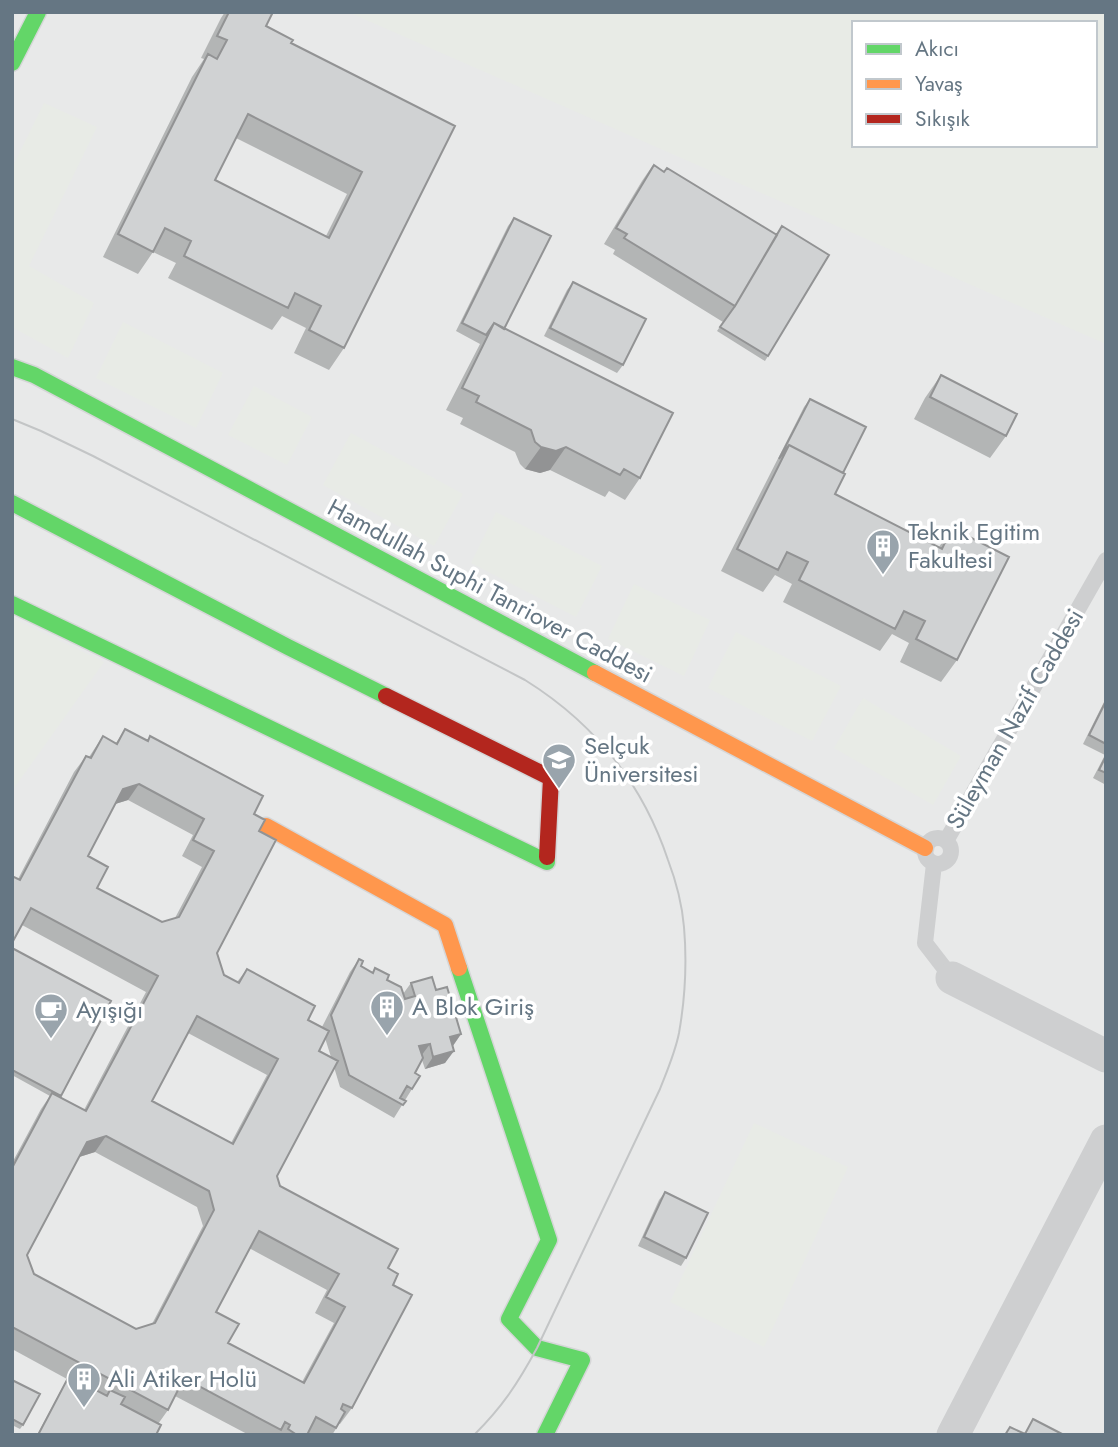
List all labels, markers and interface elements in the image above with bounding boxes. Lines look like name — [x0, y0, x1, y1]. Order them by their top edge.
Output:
legend — [852, 21, 1097, 147]
text: Akıcı — [915, 34, 959, 64]
text: Yavaş — [915, 69, 962, 99]
text: Sıkışık — [915, 104, 971, 134]
street label: Hamdullah Suphi Tanriover Caddesi — [322, 490, 659, 691]
place label: Teknik Egitim Fakultesi — [908, 514, 1040, 577]
building icon: Teknik Egitim Fakultesi — [864, 527, 902, 576]
street label: Süleyman Nazif Caddesi — [937, 602, 1092, 835]
place label: Selçuk Üniversitesi — [584, 728, 699, 791]
school or university icon: Selçuk Üniversitesi — [540, 741, 578, 790]
building icon: A Blok Giriş — [368, 988, 406, 1037]
place label: A Blok Giriş — [412, 989, 534, 1024]
cafe icon: Ayışığı — [32, 991, 70, 1040]
place label: Ayışığı — [76, 992, 143, 1027]
building icon: Ali Atiker Holü — [65, 1360, 103, 1409]
place label: Ali Atiker Holü — [108, 1361, 257, 1396]

